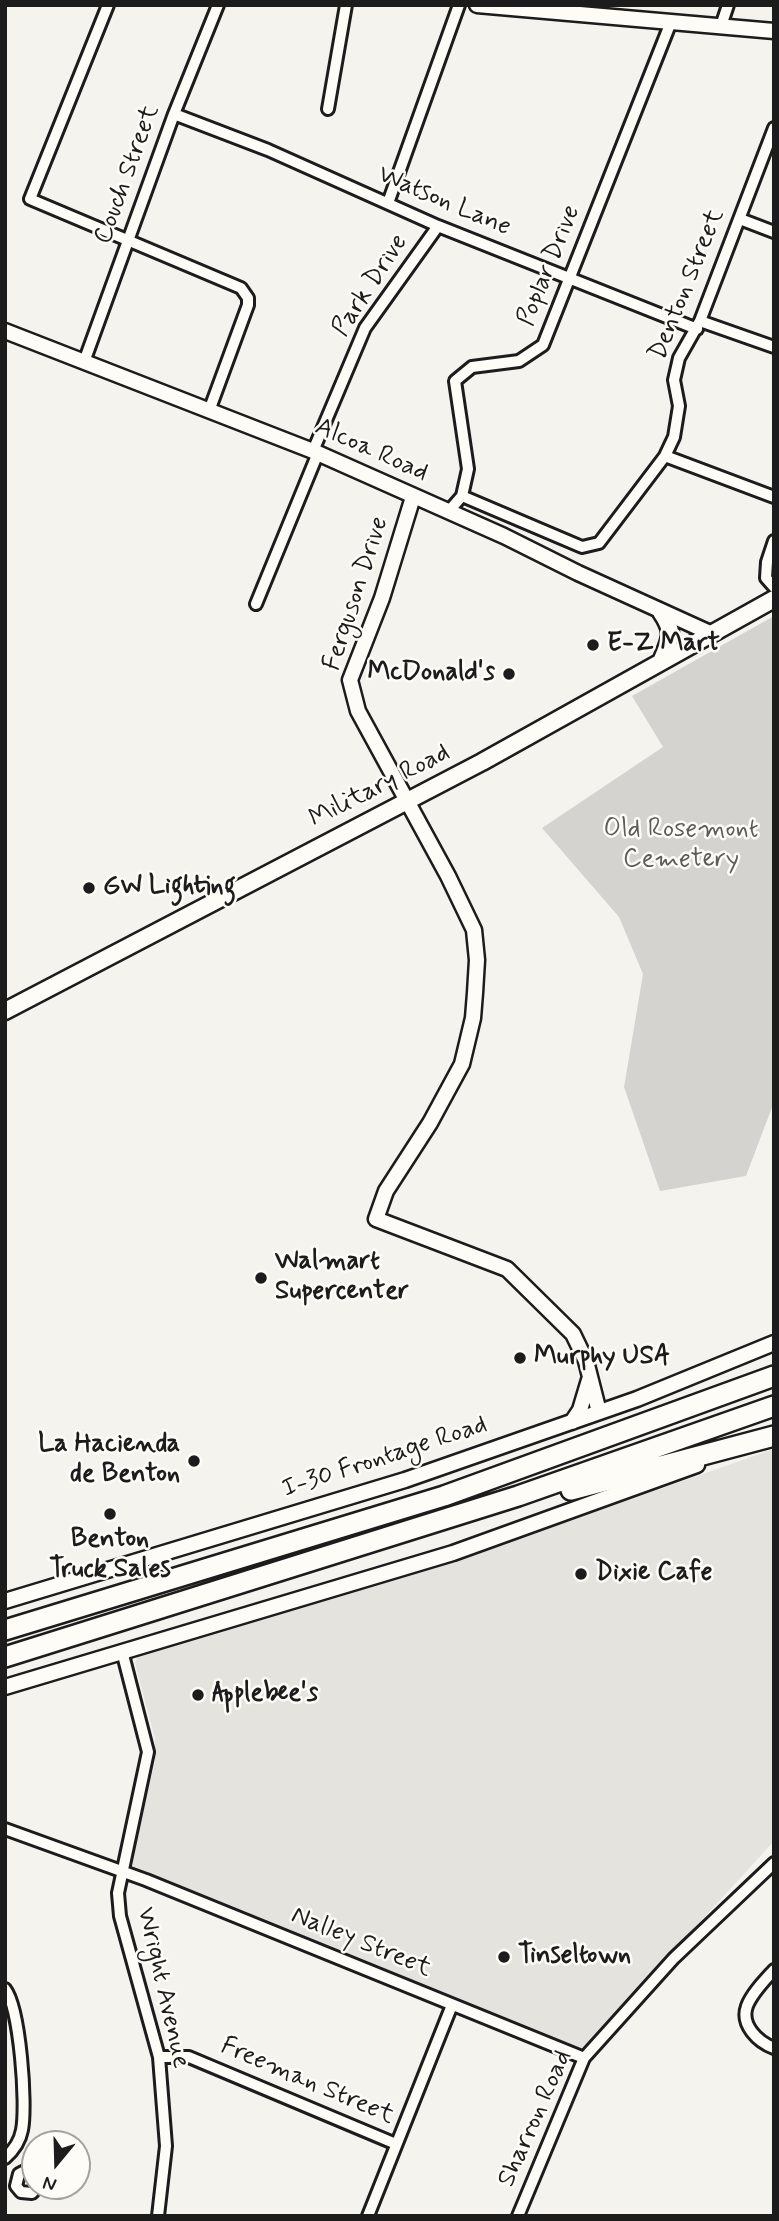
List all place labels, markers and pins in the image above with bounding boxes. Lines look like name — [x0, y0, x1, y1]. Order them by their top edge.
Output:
place label: E-Z Mart — [607, 629, 720, 661]
marker: E-Z Mart — [585, 637, 601, 653]
place label: McDonald's — [367, 658, 495, 690]
marker: McDonald's — [501, 666, 517, 682]
place label: GW Lighting — [103, 872, 236, 904]
marker: GW Lighting — [81, 880, 97, 896]
place label: Walmart Supercenter — [275, 1247, 409, 1308]
marker: Walmart Supercenter — [253, 1270, 269, 1286]
place label: Murphy USA — [534, 1342, 670, 1374]
marker: Murphy USA — [512, 1350, 528, 1366]
place label: La Hacienda de Benton — [38, 1430, 180, 1492]
marker: La Hacienda de Benton — [186, 1453, 202, 1469]
marker: Benton Truck Sales — [102, 1506, 118, 1522]
place label: Benton Truck Sales — [49, 1525, 171, 1586]
place label: Dixie Cafe — [595, 1558, 712, 1590]
marker: Dixie Cafe — [573, 1566, 589, 1582]
place label: Applebee's — [212, 1679, 318, 1711]
marker: Applebee's — [190, 1687, 206, 1703]
place label: Tinseltown — [518, 1941, 631, 1973]
marker: Tinseltown — [496, 1949, 512, 1965]

